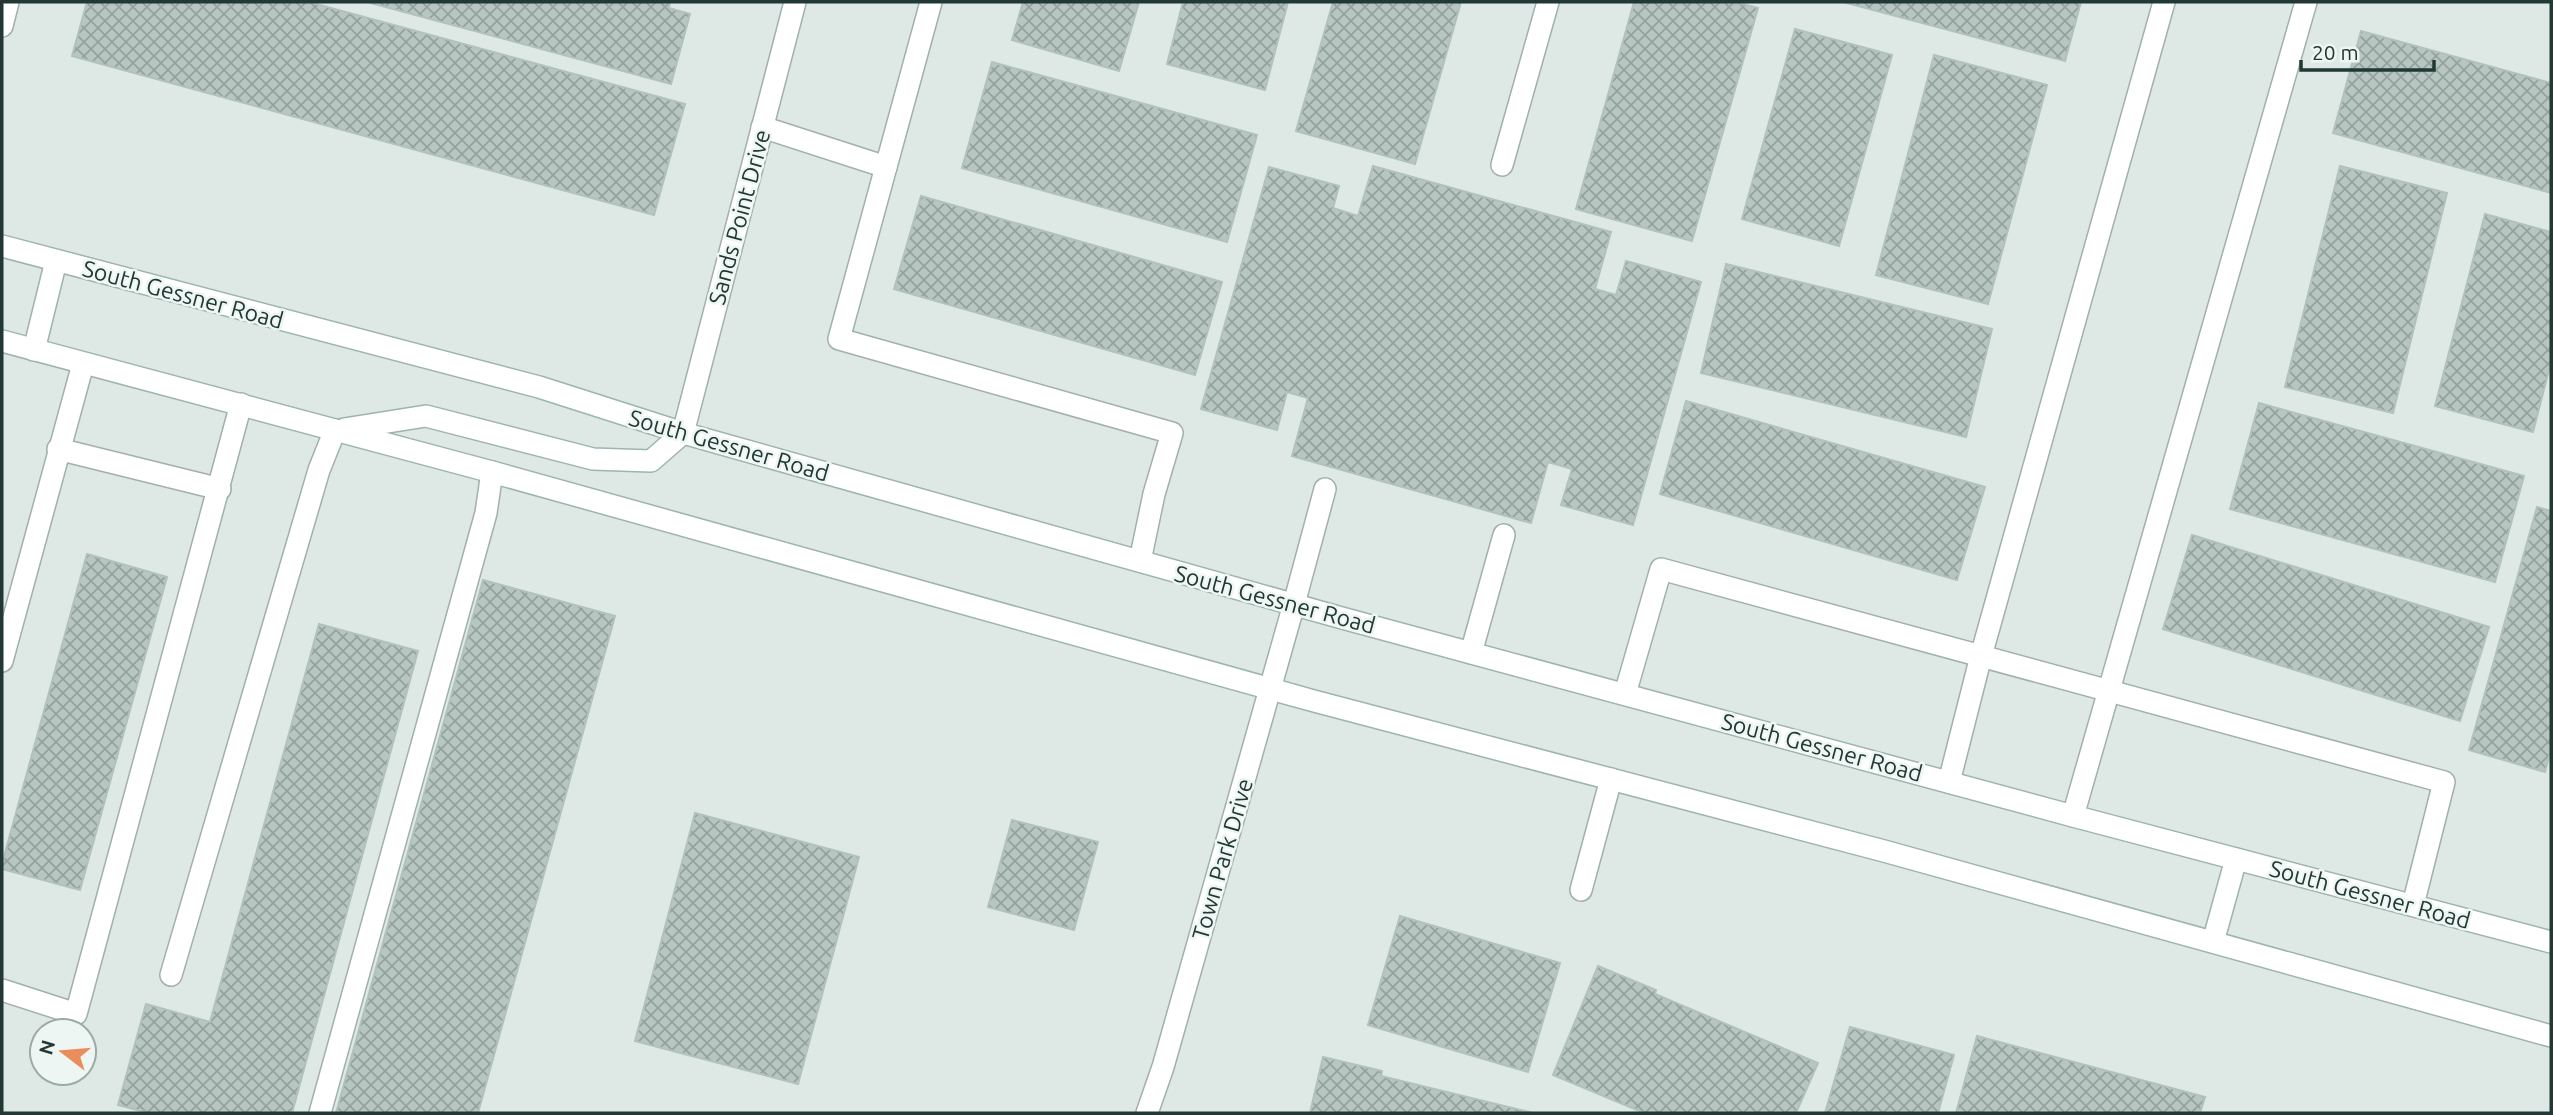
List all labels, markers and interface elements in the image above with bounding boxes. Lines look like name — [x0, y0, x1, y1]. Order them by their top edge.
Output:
scale bar — [2301, 28, 2434, 72]
text: 20 m — [2312, 40, 2359, 64]
street label: Sands Point Drive — [704, 127, 774, 307]
street label: South Gessner Road — [80, 255, 286, 333]
street label: South Gessner Road — [626, 404, 832, 486]
street label: South Gessner Road — [1172, 560, 1378, 638]
street label: South Gessner Road — [1719, 708, 1925, 786]
street label: Town Park Drive — [1187, 775, 1257, 943]
street label: South Gessner Road — [2267, 855, 2473, 933]
north arrow — [28, 1017, 98, 1087]
text: N — [34, 1037, 59, 1057]

